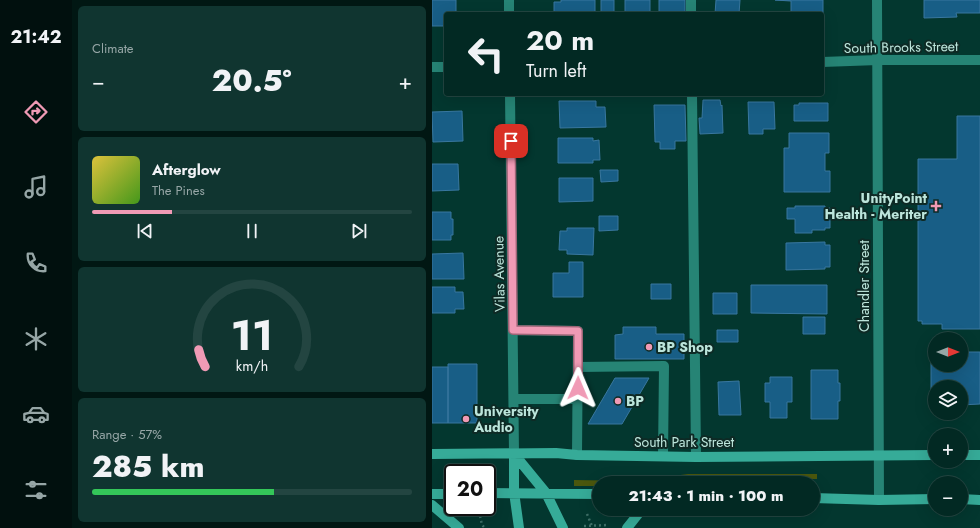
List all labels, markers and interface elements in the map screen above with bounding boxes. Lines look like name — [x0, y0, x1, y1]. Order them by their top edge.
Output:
text: 20 m — [526, 20, 594, 61]
text: 21:42 — [10, 24, 62, 50]
icon: left — [460, 28, 512, 80]
street label: South Brooks Street — [843, 36, 959, 58]
text: Climate — [92, 39, 133, 58]
text: Turn left — [526, 58, 586, 84]
text: 20.5° — [212, 59, 292, 102]
text: − — [92, 65, 105, 97]
text: + — [398, 65, 412, 97]
icon: directions — [22, 98, 50, 126]
pin — [494, 124, 528, 158]
icon: arrive — [500, 130, 522, 152]
text: Afterglow — [152, 159, 221, 181]
icon: music — [22, 173, 50, 201]
text: The Pines — [152, 181, 205, 200]
place label: UnityPoint Health - Meriter — [824, 188, 928, 224]
marker: UnityPoint Health - Meriter — [930, 200, 942, 212]
icon: previous — [134, 220, 156, 242]
icon: pause — [241, 220, 263, 242]
icon: next — [348, 220, 370, 242]
street label: Vilas Avenue — [488, 236, 510, 312]
street label: Chandler Street — [854, 239, 874, 332]
icon: phone — [22, 249, 50, 277]
text: 11 — [231, 305, 273, 366]
icon: climate — [22, 325, 50, 353]
north arrow — [928, 332, 968, 372]
map controls — [928, 332, 968, 516]
place label: BP Shop — [657, 337, 713, 357]
marker: BP Shop — [644, 342, 654, 352]
text: km/h — [236, 356, 268, 376]
position arrow — [557, 367, 599, 409]
button: layers — [928, 380, 968, 420]
place label: BP — [626, 391, 644, 411]
marker: BP — [613, 396, 623, 406]
icon: car — [22, 400, 50, 428]
place label: University Audio — [473, 401, 539, 437]
marker: University Audio — [461, 414, 471, 424]
text: Range · 57% — [92, 425, 162, 444]
button: + — [928, 428, 968, 468]
street label: South Park Street — [634, 432, 735, 452]
text: 285 km — [92, 445, 205, 488]
speed limit sign: 20 — [444, 464, 496, 516]
icon: filters — [22, 476, 50, 504]
button: − — [928, 476, 968, 516]
text: 21:43 · 1 min · 100 m — [629, 485, 783, 507]

